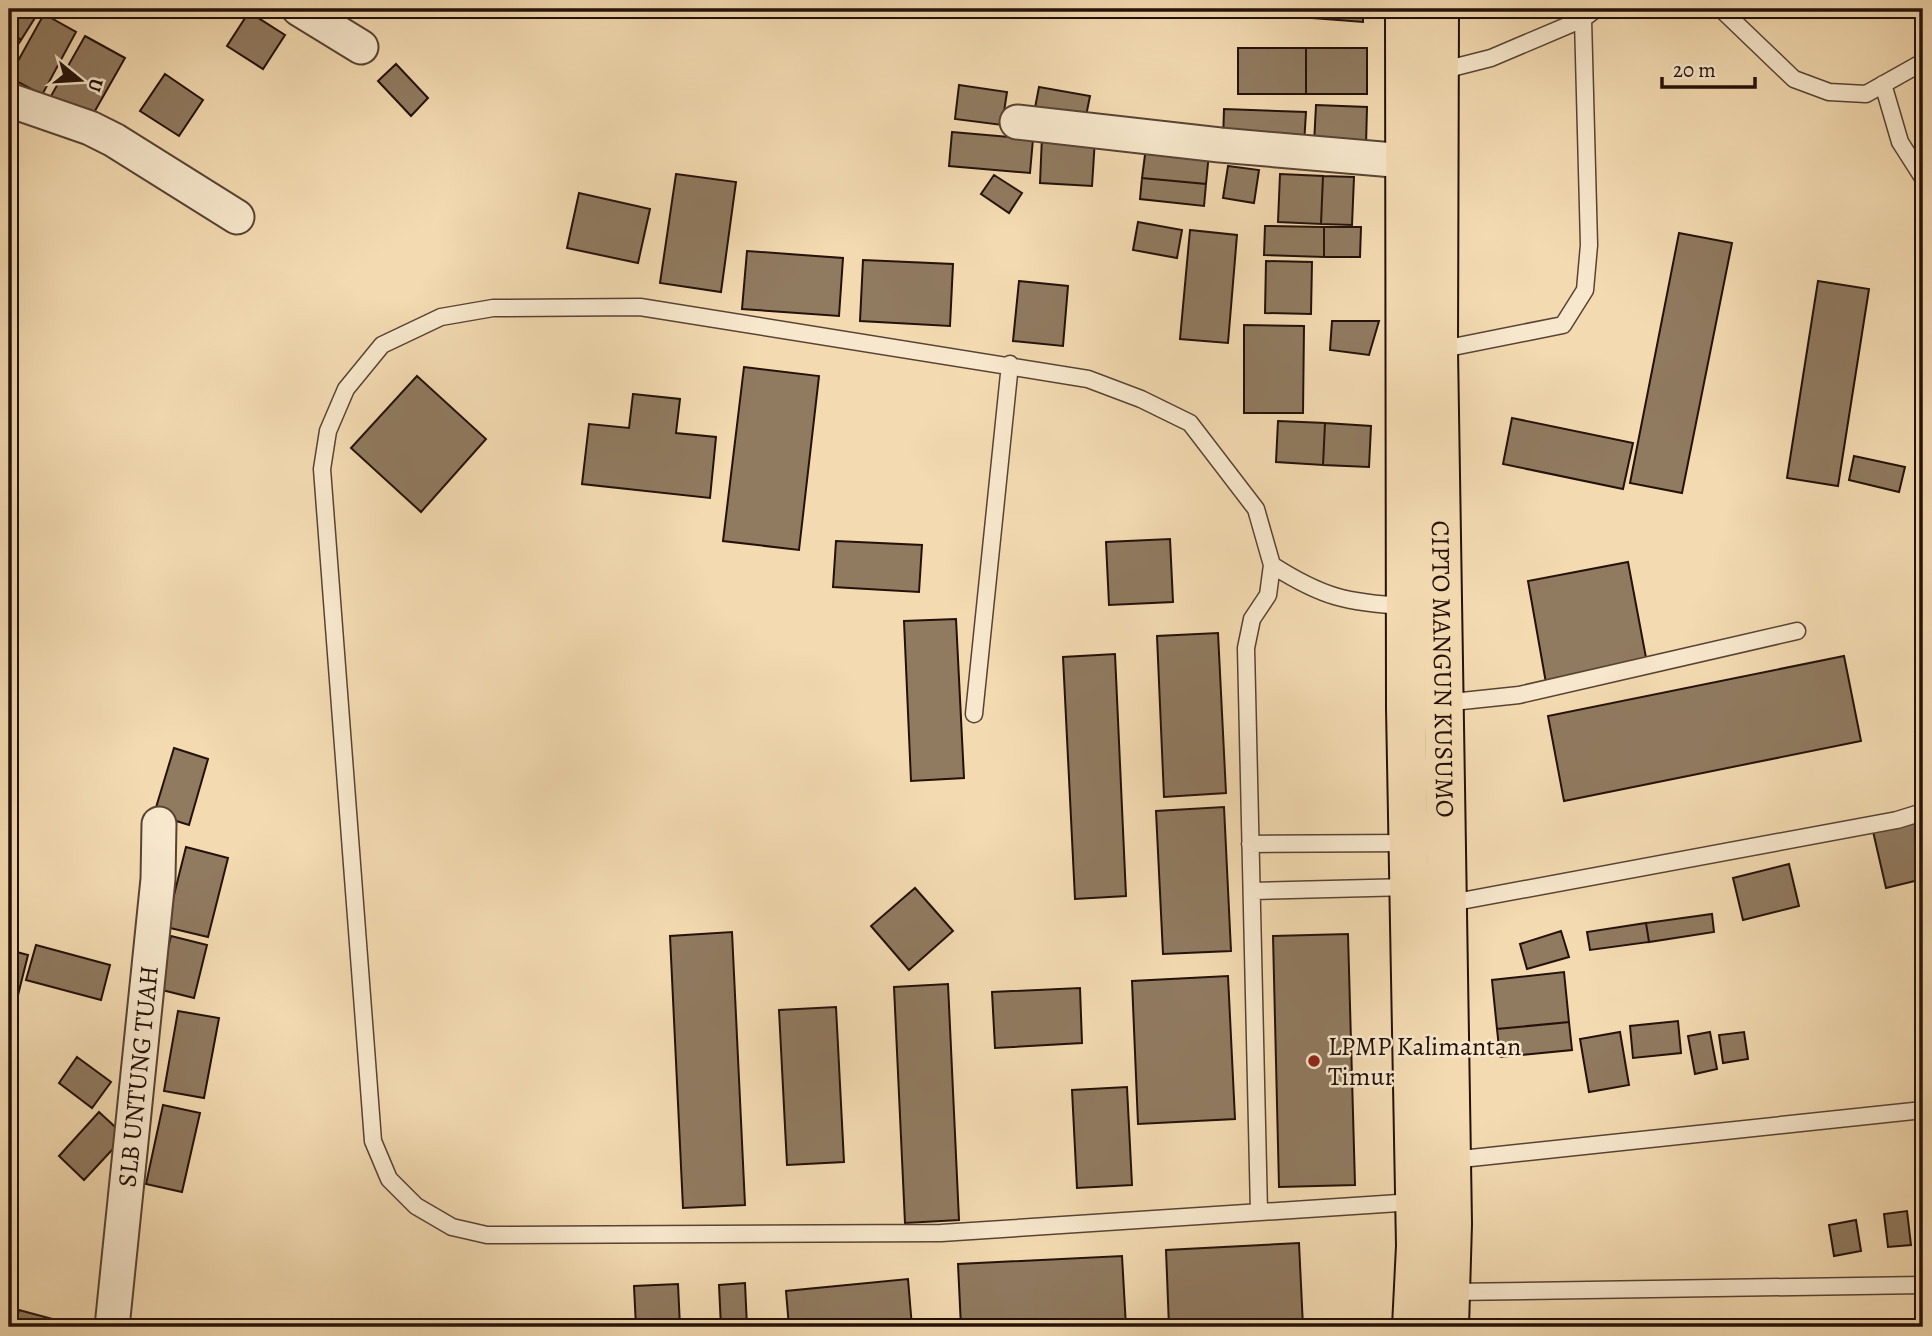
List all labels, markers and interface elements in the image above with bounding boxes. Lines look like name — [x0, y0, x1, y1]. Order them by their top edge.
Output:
north arrow — [46, 46, 116, 116]
scale bar — [1662, 46, 1755, 90]
text: 20 m — [1673, 56, 1716, 84]
text: U — [81, 75, 110, 95]
street label: CIPTO MANGUN KUSUMO — [1423, 520, 1463, 818]
street label: SLB UNTUNG TUAH — [109, 964, 167, 1189]
place label: LPMP Kalimantan Timur — [1328, 1029, 1521, 1094]
marker: LPMP Kalimantan Timur — [1306, 1053, 1322, 1069]

